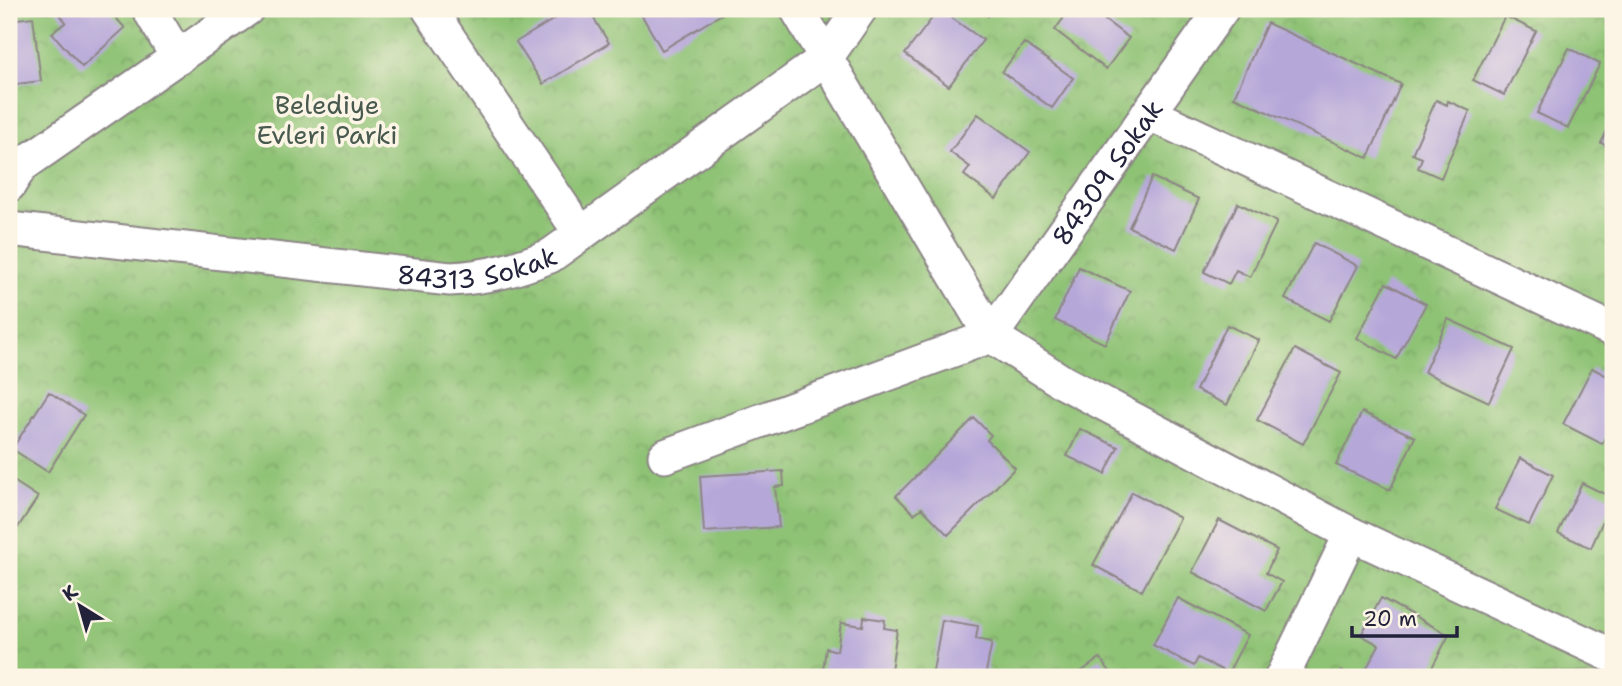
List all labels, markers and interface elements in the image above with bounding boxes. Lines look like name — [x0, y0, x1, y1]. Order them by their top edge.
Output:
park label: Belediye Evleri Parki — [256, 87, 398, 152]
street label: 84309 Sokak — [1043, 92, 1170, 252]
street label: 84313 Sokak — [396, 238, 562, 297]
north arrow — [46, 570, 116, 640]
text: K — [57, 579, 83, 607]
scale bar — [1352, 595, 1458, 639]
text: 20 m — [1363, 605, 1417, 633]

